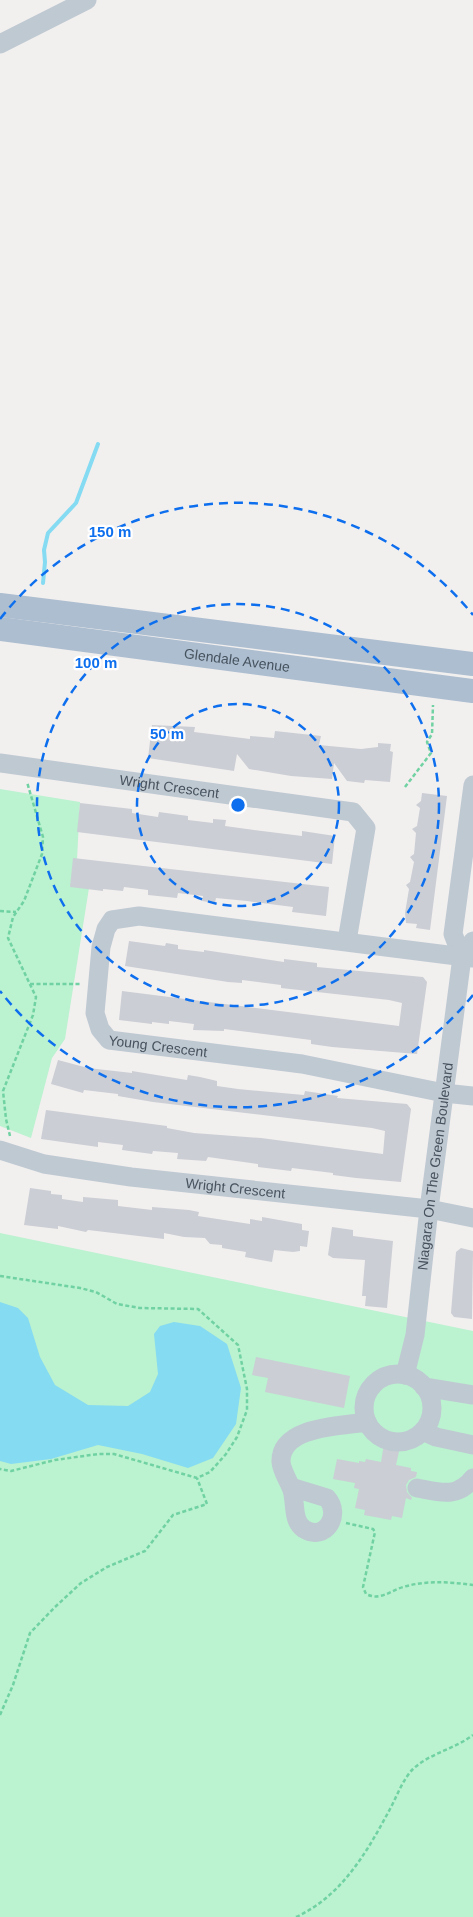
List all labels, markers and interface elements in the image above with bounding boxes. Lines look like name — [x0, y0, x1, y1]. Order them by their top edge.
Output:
text: 150 m — [89, 523, 131, 540]
street label: Glendale Avenue — [183, 645, 291, 675]
text: 100 m — [75, 654, 117, 671]
text: 50 m — [150, 725, 184, 742]
street label: Wright Crescent — [119, 772, 220, 801]
centre of rings — [229, 796, 247, 814]
street label: Young Crescent — [108, 1032, 208, 1060]
street label: Niagara On The Green Boulevard — [414, 1062, 456, 1271]
street label: Wright Crescent — [185, 1175, 286, 1202]

